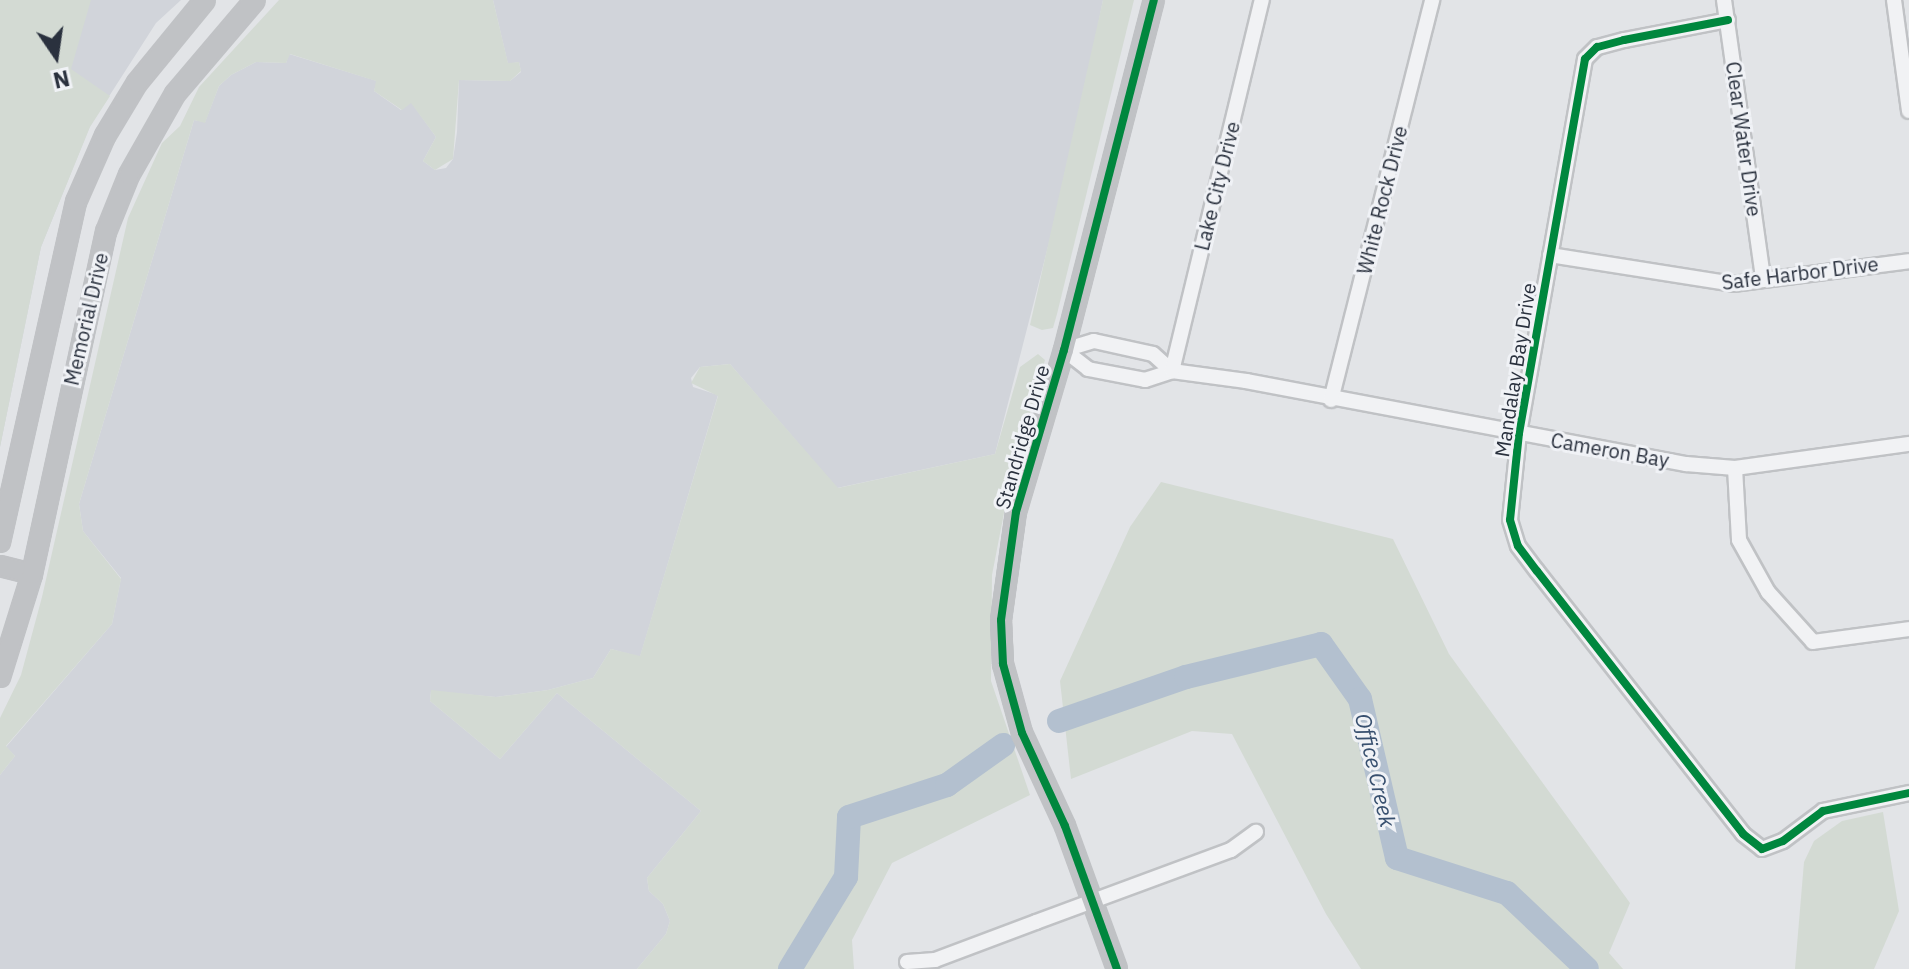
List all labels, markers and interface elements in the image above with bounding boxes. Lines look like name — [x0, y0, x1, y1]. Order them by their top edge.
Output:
north arrow — [16, 16, 96, 96]
street label: Clear Water Drive — [1721, 60, 1767, 218]
text: N — [50, 64, 73, 96]
street label: Lake City Drive — [1189, 119, 1245, 253]
street label: White Rock Drive — [1352, 123, 1412, 277]
street label: Memorial Drive — [59, 250, 113, 388]
street label: Safe Harbor Drive — [1720, 251, 1880, 295]
street label: Mandalay Bay Drive — [1489, 281, 1541, 459]
street label: Standridge Drive — [990, 362, 1054, 512]
street label: Cameron Bay — [1549, 428, 1671, 472]
water label: Office Creek — [1350, 711, 1402, 829]

